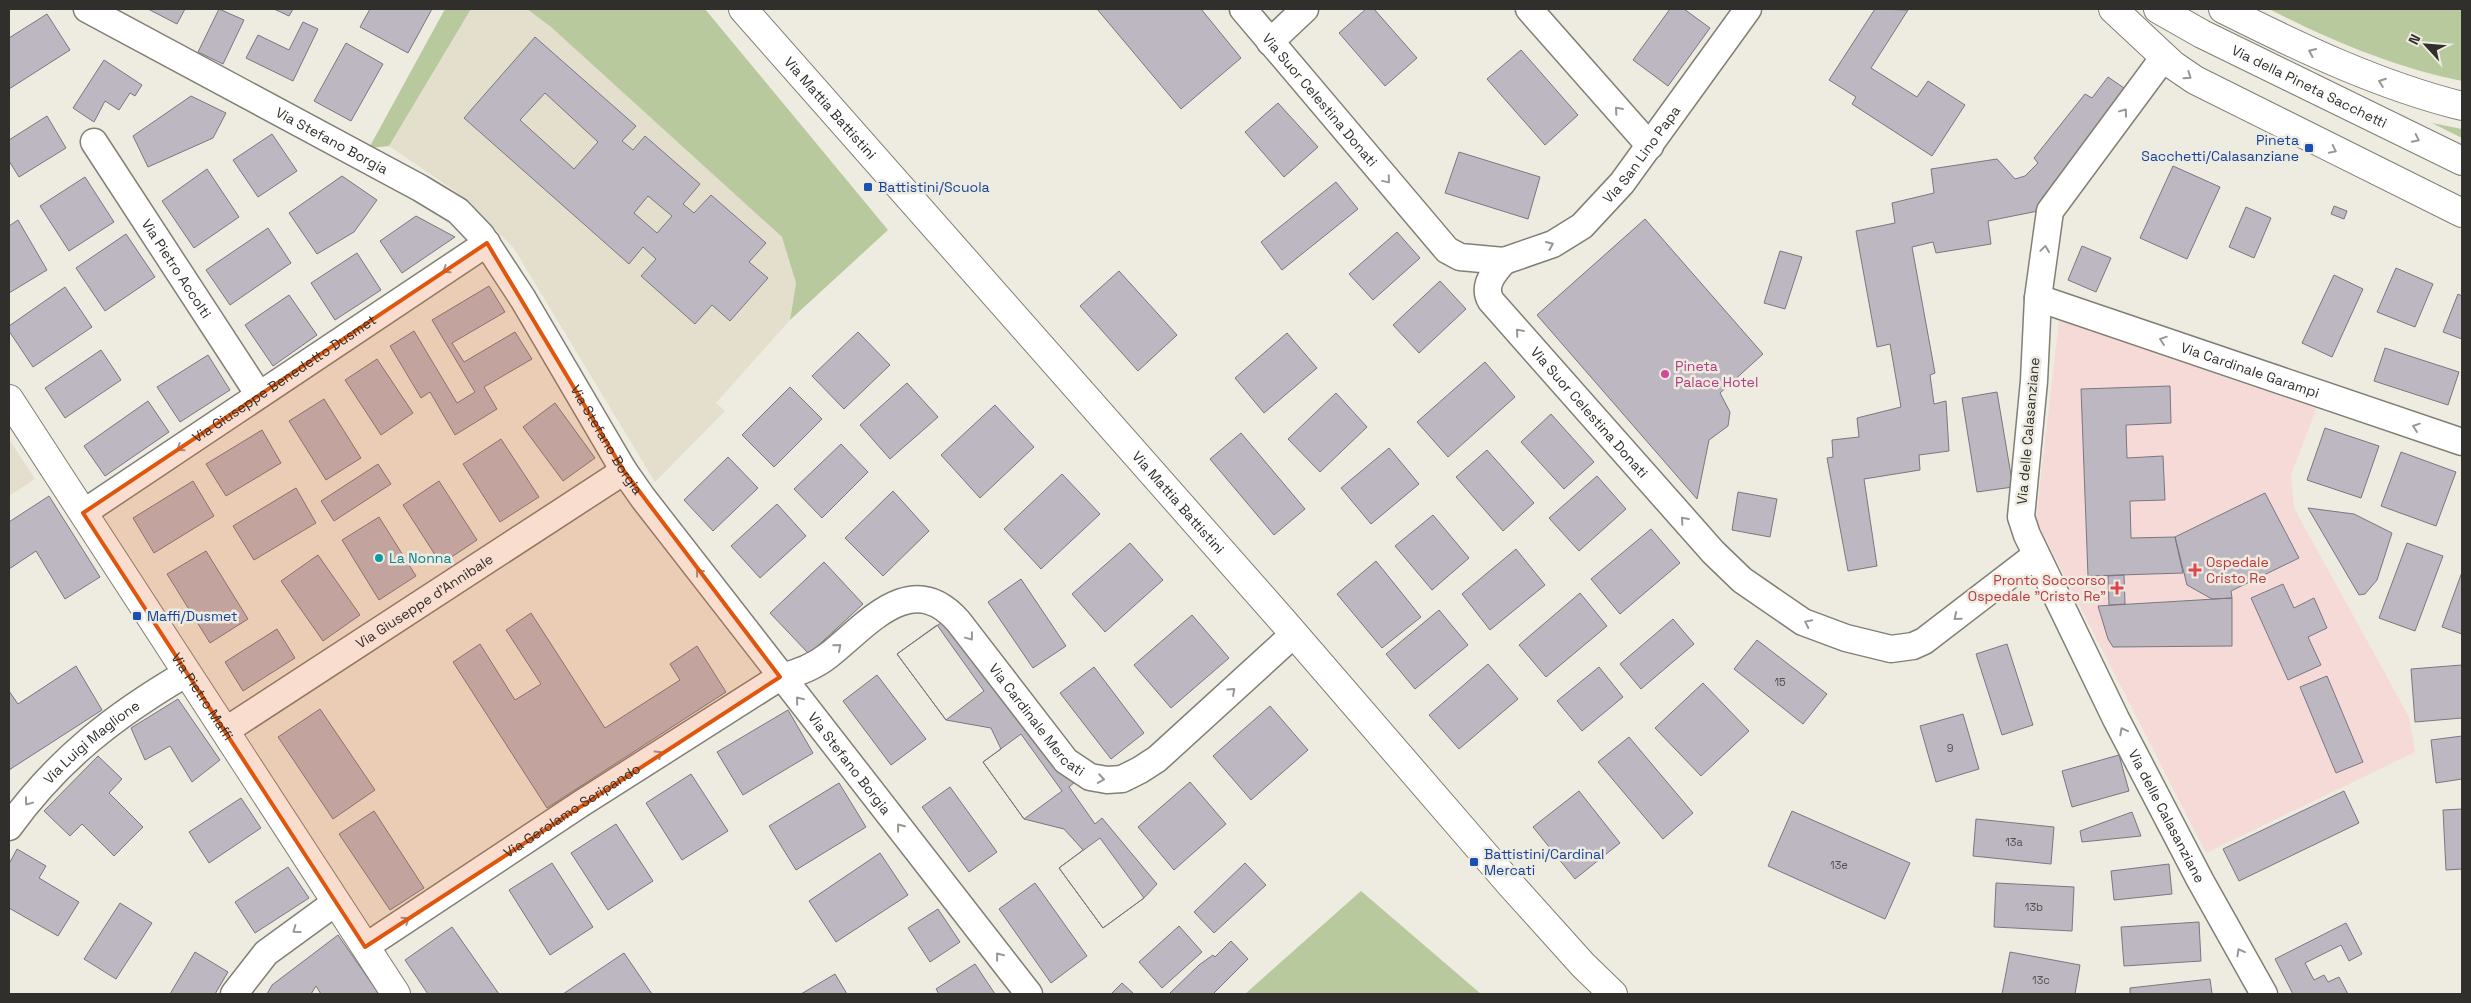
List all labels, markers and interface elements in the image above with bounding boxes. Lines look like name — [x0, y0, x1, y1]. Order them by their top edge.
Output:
north arrow — [2401, 20, 2451, 70]
street label: Via Suor Celestina Donati — [1258, 30, 1381, 170]
text: N — [2404, 31, 2424, 47]
street label: Via della Pineta Sacchetti — [2229, 41, 2390, 132]
one-way arrow — [2308, 48, 2317, 58]
street label: Via Mattia Battistini — [780, 53, 880, 163]
one-way arrow — [2183, 70, 2192, 79]
one-way arrow — [2378, 78, 2387, 88]
street label: Via San Lino Papa — [1599, 102, 1684, 207]
street label: Via Stefano Borgia — [273, 103, 391, 178]
one-way arrow — [1614, 106, 1623, 115]
one-way arrow — [2119, 109, 2127, 118]
place label: Pineta Sacchetti/Calasanziane — [2141, 131, 2299, 165]
one-way arrow — [2411, 132, 2420, 143]
marker: Pineta Sacchetti/Calasanziane — [2303, 142, 2315, 154]
one-way arrow — [2328, 143, 2337, 154]
one-way arrow — [1381, 174, 1390, 183]
place label: Battistini/Scuola — [878, 178, 990, 196]
marker: Battistini/Scuola — [862, 181, 874, 193]
street label: Via Pietro Accolti — [138, 215, 215, 321]
one-way arrow — [1545, 241, 1554, 252]
one-way arrow — [2039, 245, 2049, 254]
one-way arrow — [443, 264, 452, 273]
street label: Via Giuseppe Benedetto Dusmet — [189, 311, 380, 446]
one-way arrow — [1515, 329, 1524, 338]
one-way arrow — [2159, 336, 2168, 346]
street label: Via Cardinale Garampi — [2178, 338, 2322, 402]
street label: Via Suor Celestina Donati — [1527, 343, 1652, 481]
place label: Pineta Palace Hotel — [1675, 357, 1758, 391]
street label: Via delle Calasanziane — [2013, 357, 2043, 505]
marker: Pineta Palace Hotel — [1659, 368, 1671, 380]
street label: Via Stefano Borgia — [566, 382, 647, 498]
one-way arrow — [2412, 422, 2421, 432]
one-way arrow — [176, 441, 185, 451]
street label: Via Mattia Battistini — [1128, 447, 1228, 557]
one-way arrow — [1681, 516, 1690, 525]
place label: La Nonna — [389, 549, 451, 567]
street label: Via Giuseppe d'Annibale — [352, 550, 496, 652]
marker: La Nonna — [373, 552, 385, 564]
place label: Ospedale Cristo Re — [2206, 553, 2269, 587]
marker: Ospedale Cristo Re — [2188, 563, 2202, 577]
one-way arrow — [696, 568, 705, 577]
place label: Pronto Soccorso Ospedale "Cristo Re" — [1968, 571, 2106, 605]
marker: Pronto Soccorso Ospedale "Cristo Re" — [2110, 581, 2124, 595]
place label: Maffi/Dusmet — [147, 607, 237, 625]
marker: Maffi/Dusmet — [131, 610, 143, 622]
one-way arrow — [1954, 612, 1963, 620]
one-way arrow — [1804, 619, 1813, 630]
one-way arrow — [965, 631, 973, 640]
one-way arrow — [832, 644, 841, 653]
street label: Via Pietro Maffi — [168, 649, 238, 744]
street label: Via Cardinale Mercati — [985, 660, 1088, 780]
house number: 15 — [1774, 675, 1786, 689]
one-way arrow — [1226, 688, 1235, 697]
street label: Via Luigi Maglione — [39, 696, 143, 788]
one-way arrow — [796, 697, 804, 706]
street label: Via Stefano Borgia — [804, 709, 895, 818]
one-way arrow — [2119, 727, 2129, 736]
house number: 9 — [1947, 741, 1954, 755]
street label: Via delle Calasanziane — [2124, 746, 2209, 886]
one-way arrow — [653, 751, 662, 760]
street label: Via Gerolamo Seripando — [500, 759, 644, 862]
one-way arrow — [1098, 773, 1106, 784]
one-way arrow — [25, 796, 34, 806]
one-way arrow — [898, 824, 906, 833]
house number: 13a — [2005, 835, 2023, 849]
place label: Battistini/Cardinal Mercati — [1484, 845, 1605, 879]
marker: Battistini/Cardinal Mercati — [1468, 856, 1480, 868]
house number: 13e — [1830, 858, 1848, 872]
house number: 13b — [2025, 900, 2043, 914]
one-way arrow — [400, 917, 410, 926]
one-way arrow — [292, 924, 302, 933]
one-way arrow — [2237, 948, 2247, 957]
one-way arrow — [997, 953, 1005, 962]
house number: 13c — [2032, 973, 2050, 987]

